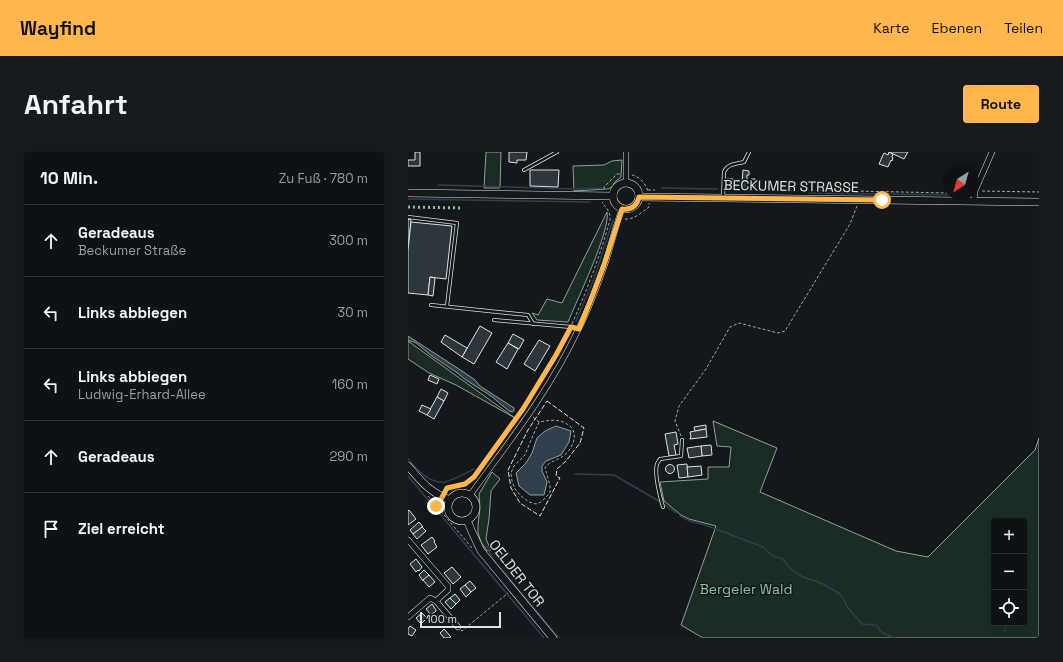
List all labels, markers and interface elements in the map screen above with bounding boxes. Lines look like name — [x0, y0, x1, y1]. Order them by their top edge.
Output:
text: Wayfind — [20, 16, 96, 41]
text: Karte — [873, 19, 910, 37]
text: Ebenen — [932, 19, 982, 37]
text: Teilen — [1004, 19, 1043, 37]
button: Route — [963, 85, 1039, 123]
text: Anfahrt — [24, 86, 128, 122]
north arrow — [943, 164, 979, 200]
text: 10 Min. — [40, 167, 98, 189]
text: Zu Fuß · 780 m — [279, 170, 368, 187]
street label: BECKUMER STRASSE — [723, 176, 859, 196]
route start — [873, 191, 891, 209]
text: Geradeaus — [78, 223, 155, 242]
icon: ahead — [40, 230, 62, 252]
text: 300 m — [329, 232, 368, 249]
text: Beckumer Straße — [78, 242, 186, 259]
icon: left — [40, 302, 62, 324]
text: Links abbiegen — [78, 303, 187, 322]
text: 30 m — [337, 304, 368, 321]
text: Links abbiegen — [78, 367, 187, 386]
icon: left — [40, 374, 62, 396]
text: 160 m — [332, 376, 368, 393]
text: Ludwig-Erhard-Allee — [78, 386, 206, 403]
icon: ahead — [40, 446, 62, 468]
text: Geradeaus — [78, 447, 155, 466]
text: 290 m — [329, 448, 368, 465]
route end — [427, 497, 445, 515]
icon: arrive — [40, 518, 62, 540]
map controls — [991, 518, 1027, 626]
button: + — [991, 518, 1027, 554]
text: Ziel erreicht — [78, 519, 165, 538]
street label: OELDER TOR — [485, 536, 549, 610]
button: − — [991, 554, 1027, 590]
park label: Bergeler Wald — [700, 580, 792, 598]
button: locate — [991, 590, 1027, 626]
scale bar — [420, 610, 501, 629]
text: 100 m — [426, 612, 457, 626]

